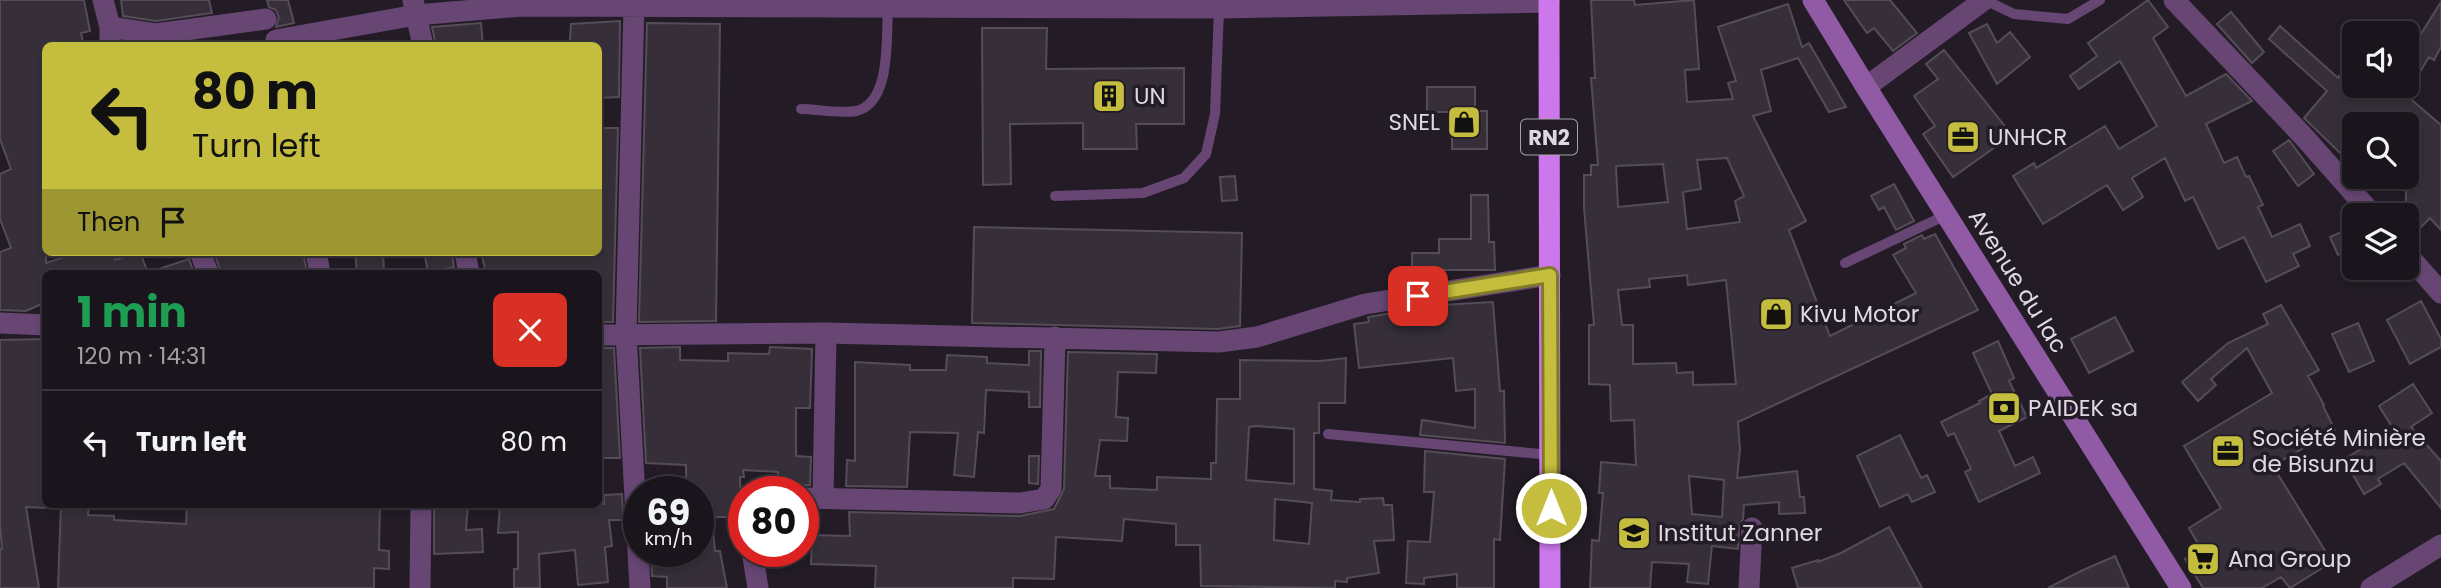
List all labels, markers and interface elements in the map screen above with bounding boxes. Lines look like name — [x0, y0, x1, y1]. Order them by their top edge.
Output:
map controls — [2342, 21, 2419, 280]
button: sound — [2342, 21, 2419, 98]
text: 80 m — [192, 58, 318, 126]
icon: left — [77, 70, 168, 161]
building icon: UN — [1090, 77, 1128, 115]
place label: UN — [1134, 80, 1166, 112]
shop icon: SNEL — [1445, 103, 1483, 141]
place label: SNEL — [1389, 106, 1440, 138]
button: search — [2342, 112, 2419, 189]
office icon: UNHCR — [1944, 118, 1982, 156]
road number: RN2 — [1521, 120, 1577, 154]
place label: UNHCR — [1988, 121, 2067, 153]
text: Turn left — [192, 123, 321, 168]
icon: arrive — [154, 203, 192, 241]
street label: Avenue du lac — [1961, 203, 2075, 359]
button: layers — [2342, 203, 2419, 280]
text: Then — [77, 204, 140, 240]
pin — [1388, 266, 1448, 326]
icon: arrive — [1399, 277, 1437, 315]
text: 1 min — [77, 283, 187, 342]
button: close — [493, 293, 567, 367]
shop icon: Kivu Motor — [1757, 295, 1795, 333]
place label: Kivu Motor — [1800, 298, 1919, 330]
text: 120 m · 14:31 — [77, 340, 207, 372]
bank icon: PAIDEK sa — [1985, 389, 2023, 427]
place label: PAIDEK sa — [2028, 392, 2138, 424]
place label: Société Minière de Bisunzu — [2252, 422, 2426, 480]
icon: left — [77, 424, 115, 462]
text: Turn left — [136, 424, 247, 460]
text: 80 m — [501, 424, 567, 460]
office icon: Société Minière de Bisunzu — [2209, 432, 2247, 470]
position arrow — [1514, 471, 1588, 545]
speed limit sign: 80 — [728, 476, 819, 567]
text: 69 — [647, 488, 690, 537]
school or university icon: Institut Zanner — [1615, 514, 1653, 552]
place label: Institut Zanner — [1658, 517, 1822, 549]
text: km/h — [645, 526, 692, 551]
supermarket icon: Ana Group — [2184, 540, 2222, 578]
place label: Ana Group — [2228, 543, 2351, 575]

